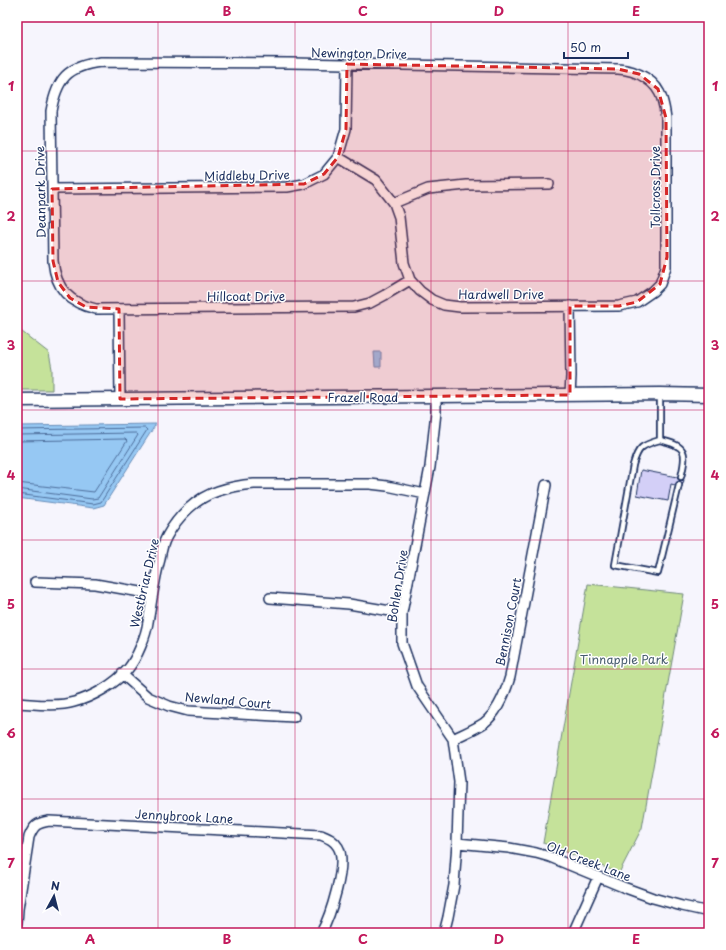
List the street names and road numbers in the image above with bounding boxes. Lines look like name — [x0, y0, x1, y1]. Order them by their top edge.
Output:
street label: Newington Drive — [311, 43, 407, 63]
street label: Deanpark Drive — [30, 145, 50, 238]
street label: Tollcross Drive — [646, 146, 664, 228]
street label: Middleby Drive — [204, 165, 290, 185]
street label: Hardwell Drive — [458, 285, 544, 303]
street label: Hillcoat Drive — [207, 287, 285, 305]
street label: Frazell Road — [328, 388, 398, 406]
street label: Westbriar Drive — [125, 536, 163, 630]
street label: Bohlen Drive — [382, 548, 412, 624]
street label: Bennison Court — [491, 576, 525, 668]
street label: Newland Court — [184, 687, 272, 713]
street label: Jennybrook Lane — [134, 804, 234, 828]
street label: Old Creek Lane — [544, 837, 634, 886]

